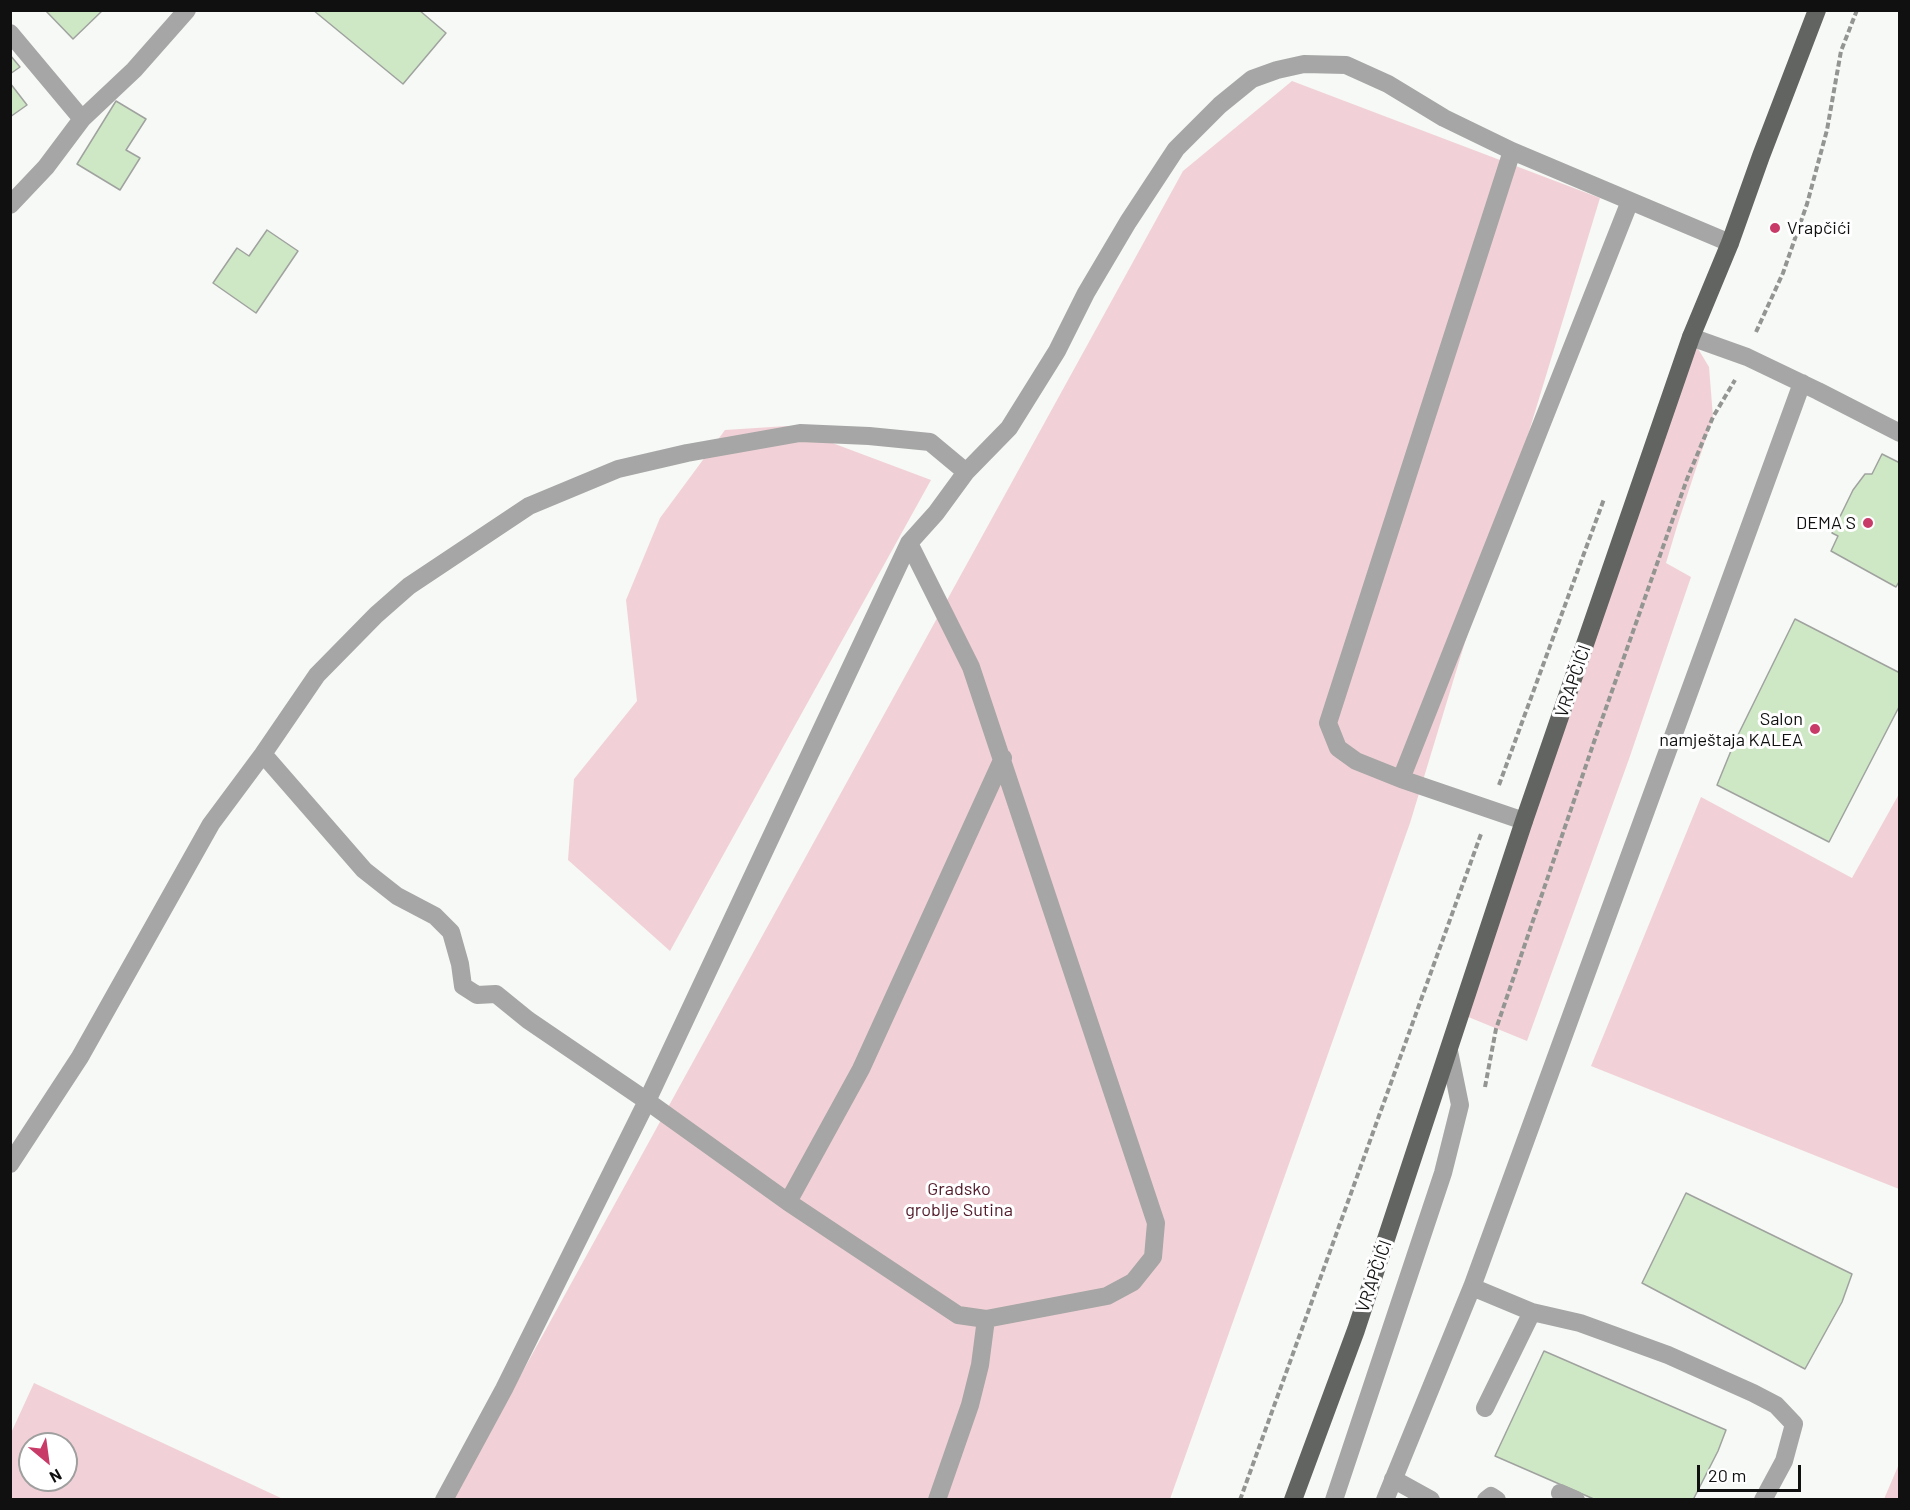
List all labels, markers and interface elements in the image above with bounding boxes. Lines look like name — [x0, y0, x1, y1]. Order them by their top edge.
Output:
place label: Vrapčići — [1787, 217, 1851, 239]
marker: Vrapčići — [1768, 221, 1782, 235]
place label: DEMA S — [1796, 512, 1856, 534]
marker: DEMA S — [1861, 516, 1875, 530]
street label: VRAPČIĆI — [1551, 642, 1595, 720]
place label: Salon namještaja KALEA — [1659, 708, 1803, 750]
marker: Salon namještaja KALEA — [1808, 722, 1822, 736]
park label: Gradsko groblje Sutina — [905, 1178, 1013, 1220]
street label: VRAPČIĆI — [1352, 1237, 1396, 1315]
north arrow — [18, 1432, 78, 1492]
scale bar — [1700, 1453, 1804, 1491]
text: 20 m — [1708, 1464, 1746, 1486]
text: N — [47, 1466, 65, 1487]

